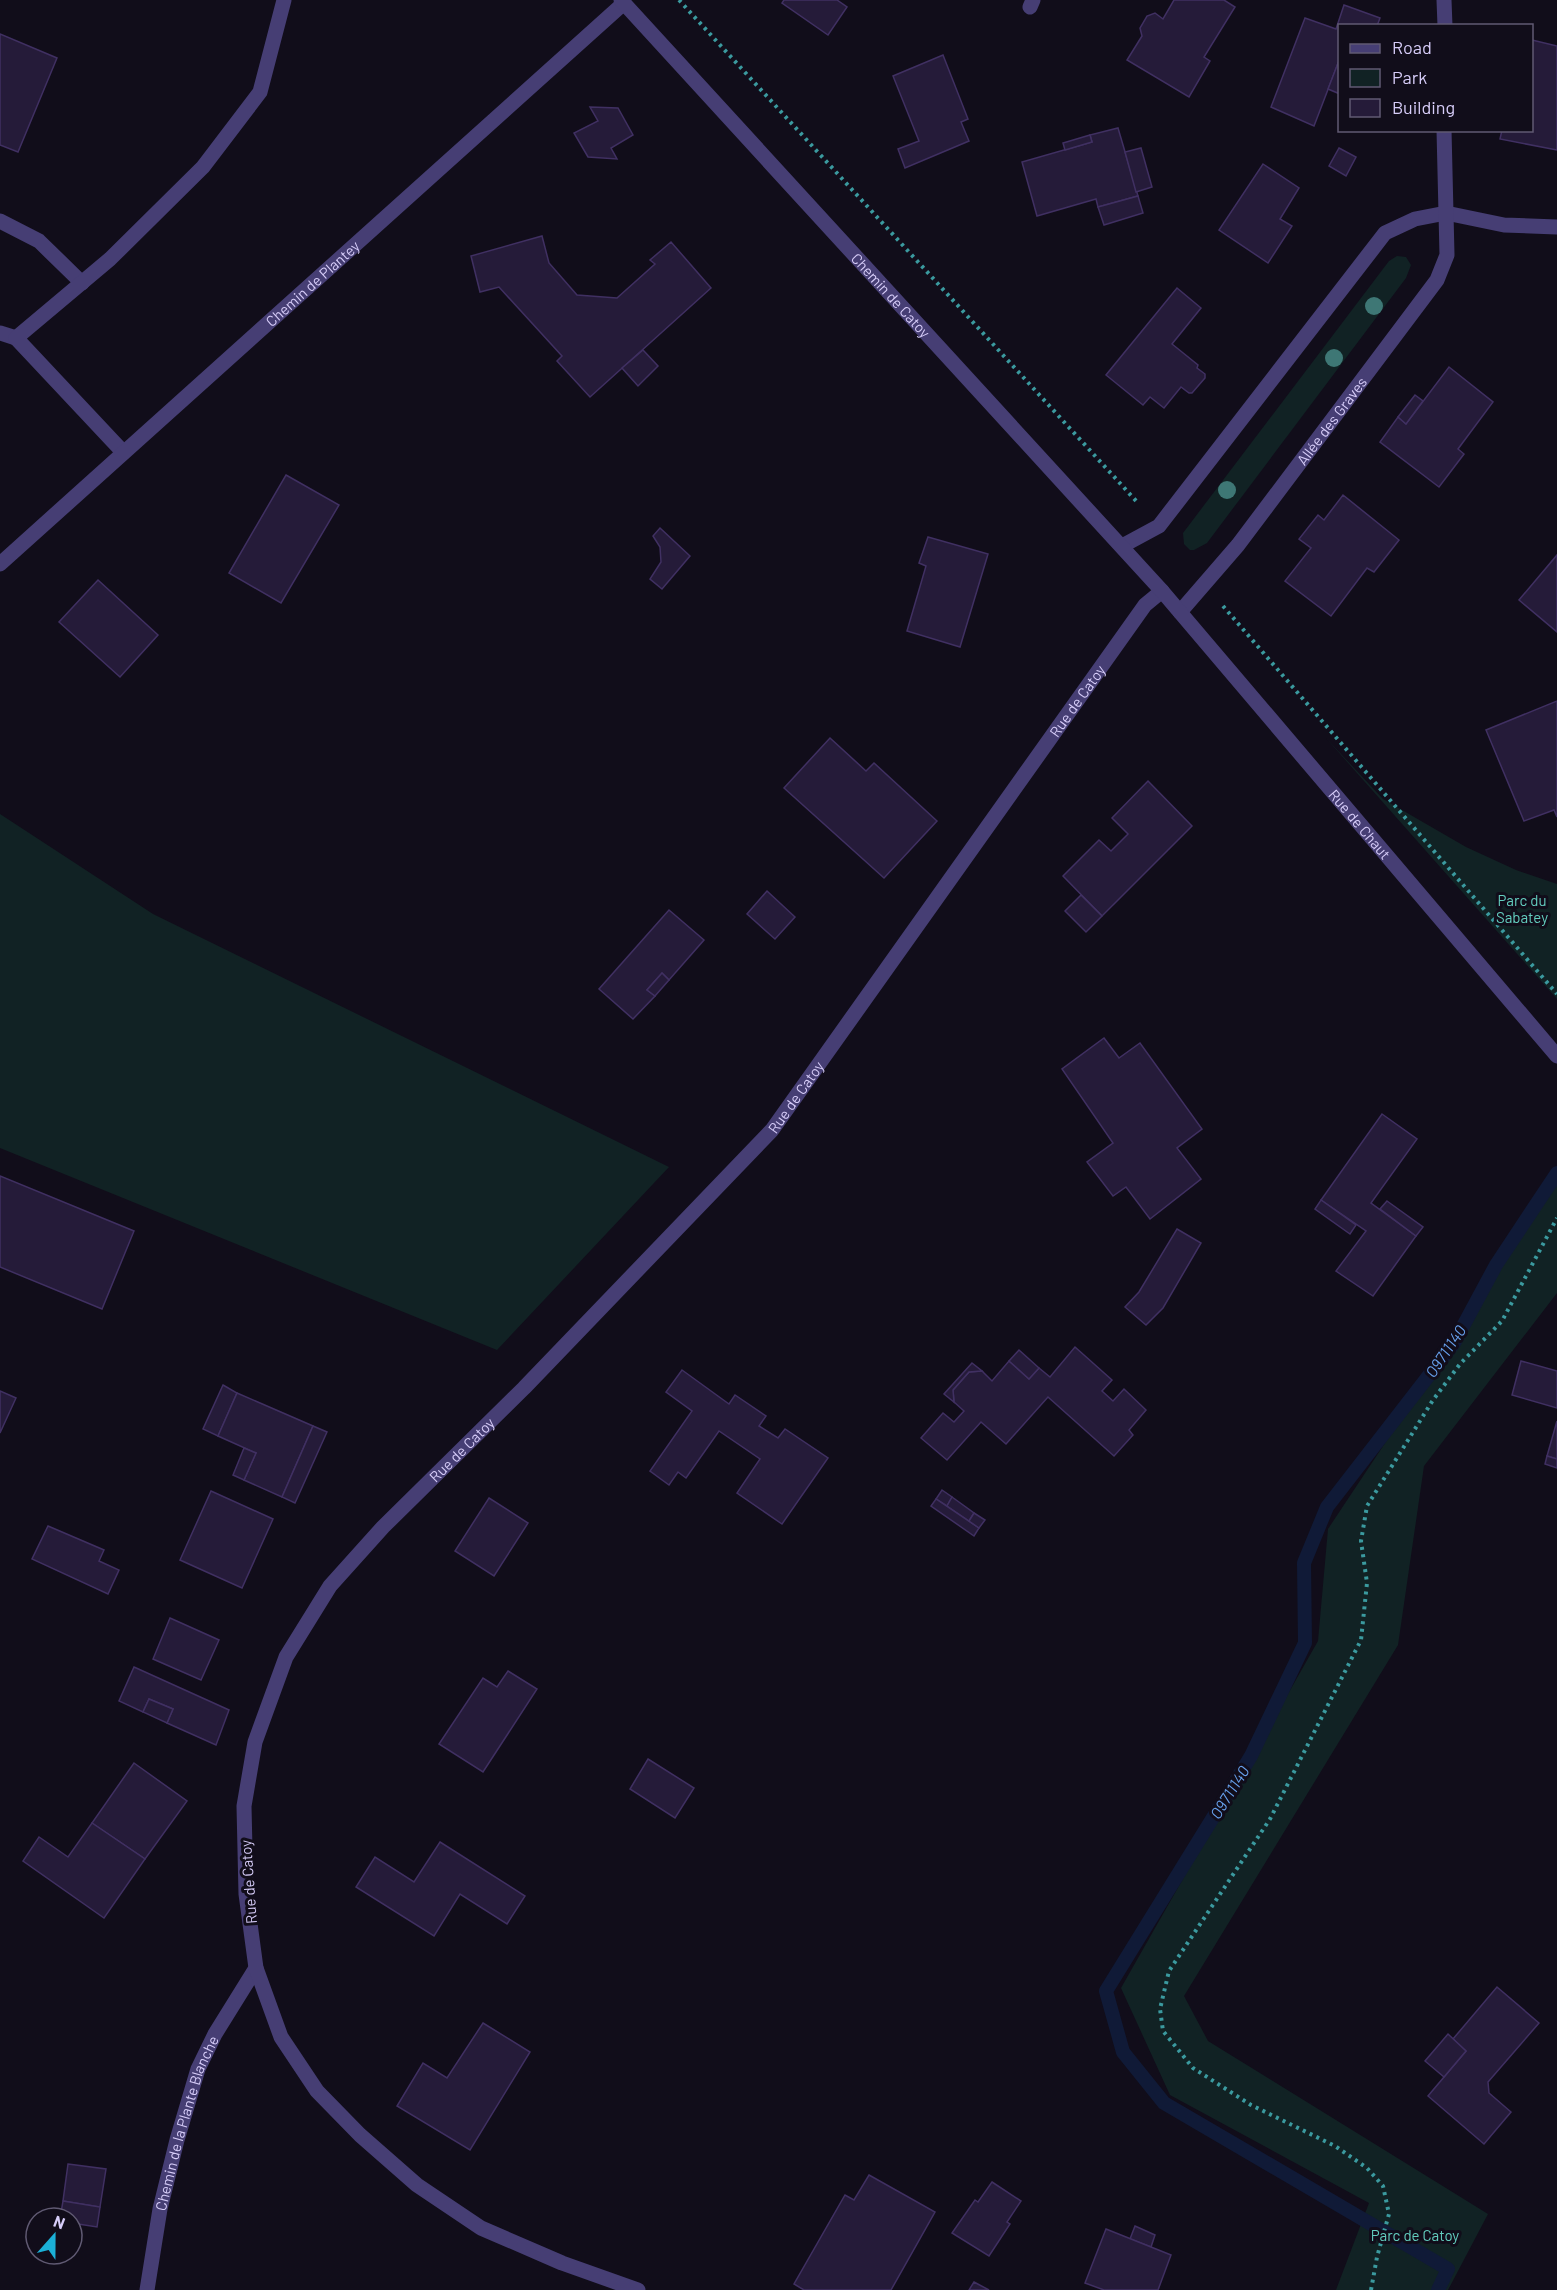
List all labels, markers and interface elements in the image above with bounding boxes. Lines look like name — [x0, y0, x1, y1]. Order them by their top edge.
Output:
legend — [1338, 24, 1533, 132]
text: Road — [1392, 36, 1432, 58]
text: Park — [1392, 66, 1427, 88]
text: Building — [1392, 96, 1455, 118]
street label: Chemin de Plantey — [262, 236, 363, 330]
street label: Chemin de Catoy — [848, 249, 934, 341]
street label: Allée des Graves — [1292, 373, 1370, 468]
street label: Rue de Catoy — [1045, 661, 1109, 740]
street label: Rue de Chaut — [1325, 785, 1395, 863]
park label: Parc du Sabatey — [1496, 891, 1548, 926]
street label: Rue de Catoy — [764, 1057, 827, 1136]
water label: O9711140 — [1421, 1321, 1469, 1381]
street label: Rue de Catoy — [425, 1413, 498, 1485]
water label: O9711140 — [1205, 1762, 1253, 1822]
street label: Rue de Catoy — [236, 1839, 260, 1925]
street label: Chemin de la Plante Blanche — [151, 2033, 222, 2212]
north arrow — [24, 2206, 84, 2266]
text: N — [51, 2211, 68, 2232]
park label: Parc de Catoy — [1371, 2226, 1459, 2244]

